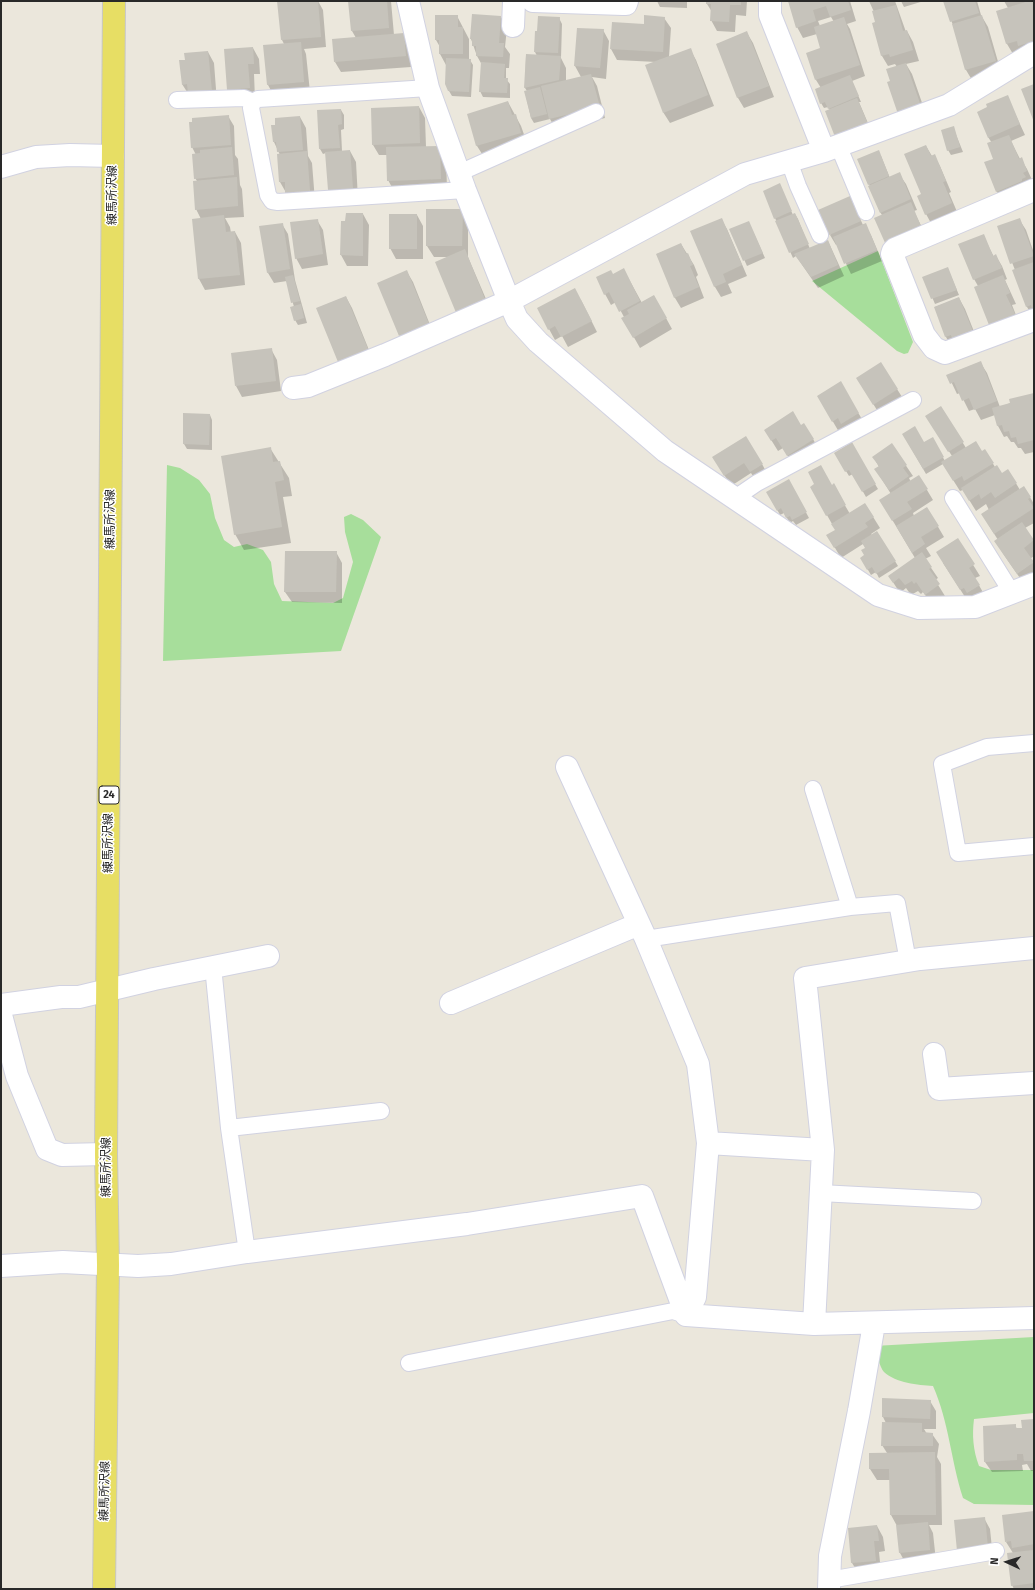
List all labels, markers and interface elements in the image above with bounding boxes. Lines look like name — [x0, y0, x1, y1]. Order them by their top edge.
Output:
street label: 練馬所沢線 — [106, 165, 120, 225]
street label: 練馬所沢線 — [104, 489, 118, 549]
road number: 24 — [99, 786, 119, 804]
street label: 練馬所沢線 — [102, 813, 116, 873]
street label: 練馬所沢線 — [100, 1137, 114, 1197]
street label: 練馬所沢線 — [97, 1461, 113, 1521]
north arrow — [987, 1542, 1027, 1582]
text: N — [988, 1557, 1001, 1565]

